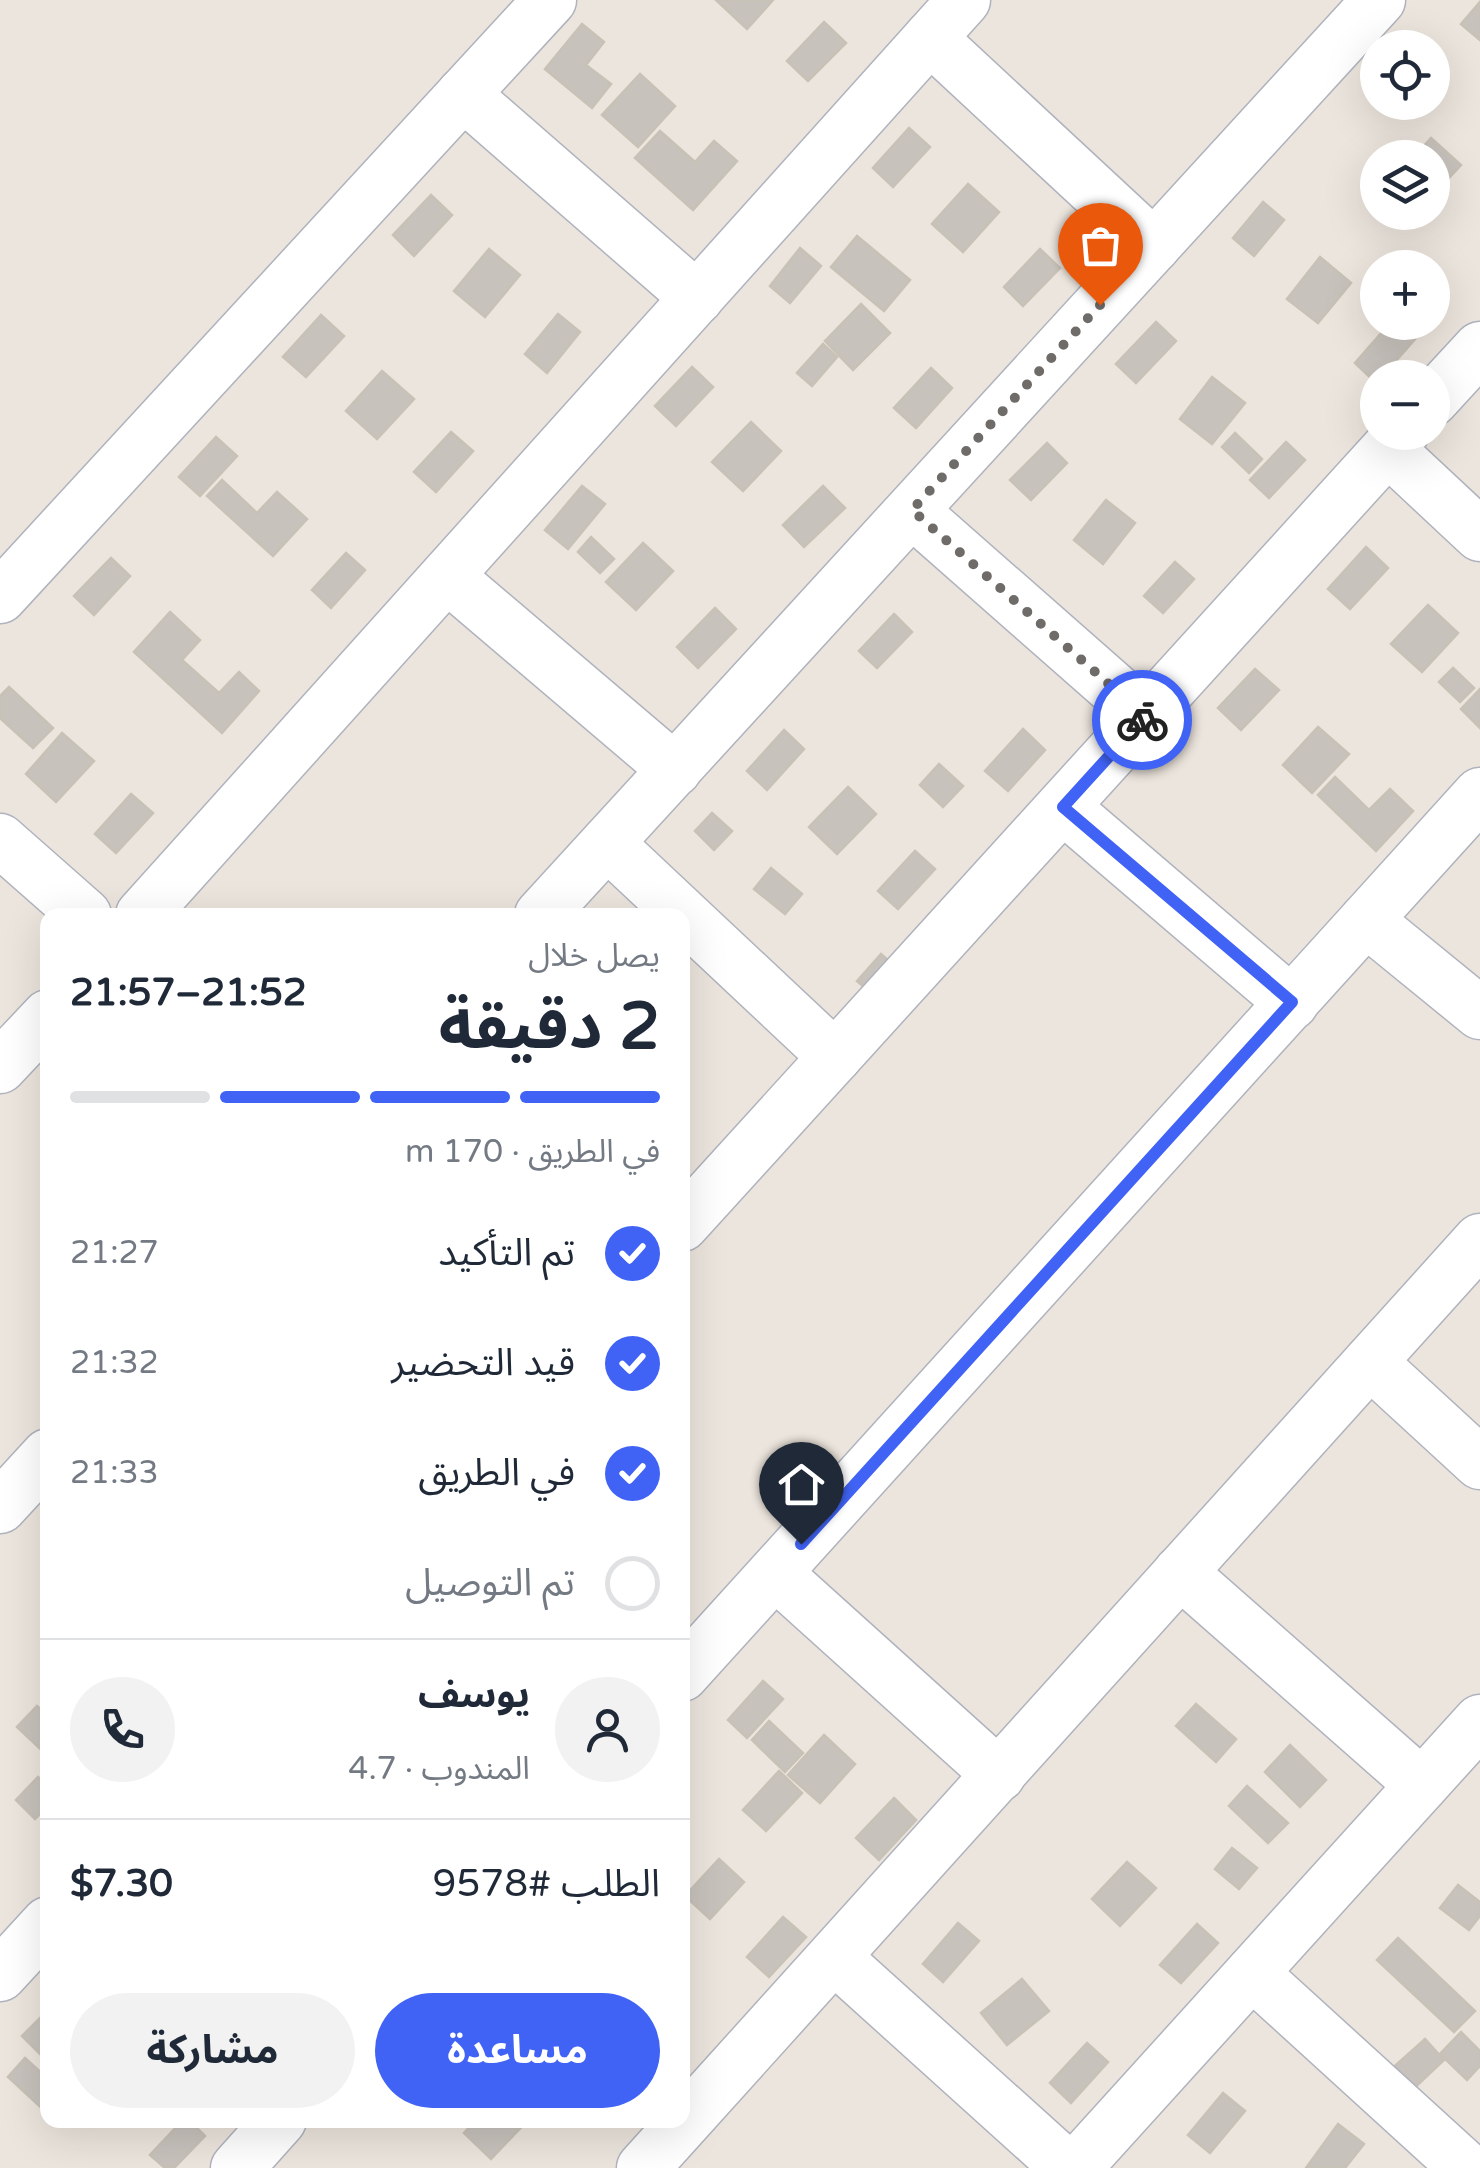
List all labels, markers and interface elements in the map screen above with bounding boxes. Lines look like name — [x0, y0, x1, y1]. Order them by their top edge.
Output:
map controls — [1360, 30, 1450, 450]
button: locate — [1360, 30, 1450, 120]
button: layers — [1360, 140, 1450, 230]
pin — [1058, 203, 1143, 306]
icon: bag — [1073, 218, 1128, 273]
button: + — [1360, 250, 1450, 340]
button: − — [1360, 360, 1450, 450]
courier — [1092, 670, 1192, 770]
icon: bike — [1115, 693, 1170, 748]
text: يصل خلال — [528, 937, 660, 975]
text: 21:52–21:57 — [70, 970, 307, 1016]
text: 2 دقيقة — [439, 988, 660, 1067]
text: في الطريق · 170 m — [405, 1133, 660, 1171]
icon: check — [605, 1226, 660, 1281]
text: تم التأكيد — [438, 1230, 575, 1276]
text: 21:27 — [70, 1234, 159, 1272]
icon: check — [605, 1336, 660, 1391]
text: قيد التحضير — [391, 1340, 575, 1386]
text: 21:32 — [70, 1344, 159, 1382]
pin — [759, 1442, 844, 1545]
icon: check — [605, 1446, 660, 1501]
text: في الطريق — [418, 1450, 575, 1496]
text: 21:33 — [70, 1454, 159, 1492]
icon: home — [774, 1457, 829, 1512]
text: تم التوصيل — [405, 1560, 575, 1606]
text: يوسف — [418, 1672, 530, 1718]
button: phone — [70, 1677, 175, 1782]
button: person — [555, 1677, 660, 1782]
text: المندوب · 4.7 — [348, 1750, 530, 1788]
text: $7.30 — [70, 1861, 173, 1907]
text: الطلب #9578 — [433, 1861, 660, 1907]
button: مشاركة — [70, 1993, 355, 2108]
button: مساعدة — [375, 1993, 660, 2108]

